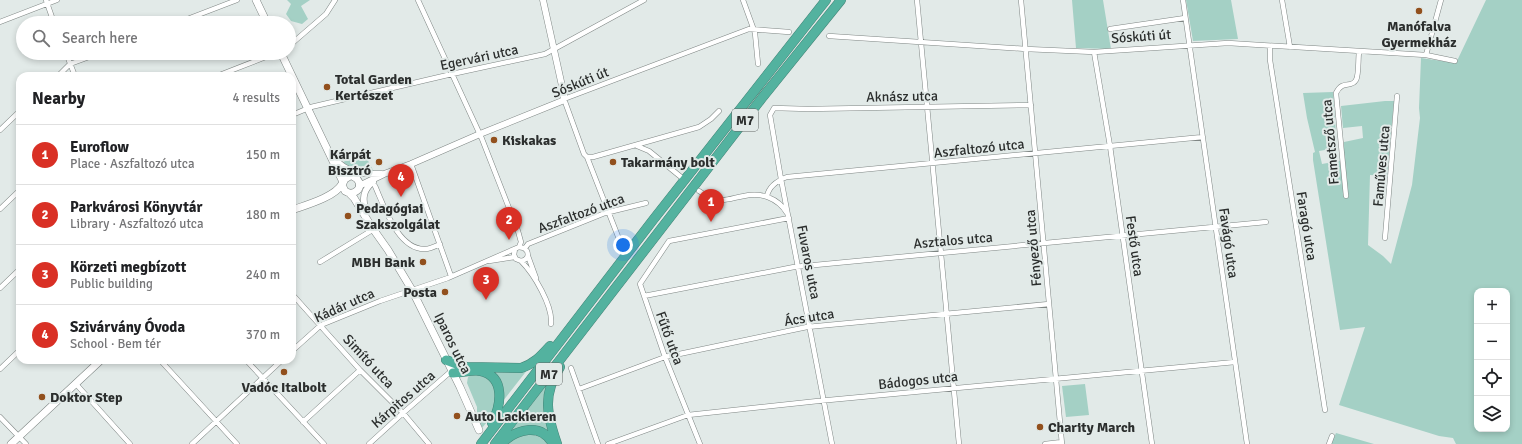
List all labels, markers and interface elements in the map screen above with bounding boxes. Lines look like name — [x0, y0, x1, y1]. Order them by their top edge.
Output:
marker: Manófalva Gyermekház — [1414, 6, 1424, 16]
search box — [16, 16, 296, 60]
place label: Manófalva Gyermekház — [1381, 18, 1457, 51]
street label: Sóskúti út — [1110, 26, 1172, 47]
icon: search — [30, 27, 52, 49]
text: Search here — [62, 29, 138, 47]
street label: Egervári utca — [438, 41, 520, 74]
street label: Sóskúti út — [549, 63, 611, 102]
place label: Total Garden Kertészet — [335, 71, 412, 104]
marker: Total Garden Kertészet — [322, 82, 332, 92]
street label: Aknász utca — [866, 87, 938, 106]
text: Nearby — [32, 88, 85, 109]
text: 4 results — [232, 90, 280, 106]
street label: Fametsző utca — [1318, 99, 1343, 185]
road number: M7 — [732, 109, 758, 131]
street label: Faműves utca — [1369, 125, 1394, 207]
place label: Kiskakas — [502, 132, 556, 149]
marker: Kiskakas — [489, 135, 499, 145]
street label: Aszfaltozó utca — [933, 135, 1025, 162]
text: Euroflow — [70, 138, 129, 156]
place label: Kárpát Bisztró — [328, 146, 372, 179]
text: 1 — [41, 147, 49, 163]
text: 150 m — [246, 147, 280, 163]
place label: Takarmány bolt — [621, 154, 715, 171]
text: Place · Aszfaltozó utca — [70, 156, 194, 172]
marker: Kárpát Bisztró — [374, 157, 384, 167]
marker: Takarmány bolt — [608, 157, 618, 167]
pin: 4 — [388, 164, 414, 197]
pin: 1 — [698, 189, 724, 222]
street label: Aszfaltozó utca — [536, 190, 627, 237]
street label: Faragó utca — [1293, 190, 1320, 262]
text: Parkvárosi Könyvtár — [70, 198, 202, 216]
place label: Pedagógiai Szakszolgálat — [356, 200, 441, 233]
text: 2 — [41, 207, 49, 223]
text: 180 m — [246, 207, 280, 223]
pin: 2 — [496, 207, 522, 240]
street label: Favágó utca — [1215, 207, 1242, 279]
street label: Fényező utca — [1022, 209, 1045, 287]
marker: Pedagógiai Szakszolgálat — [343, 211, 353, 221]
street label: Festő utca — [1122, 215, 1147, 278]
text: Library · Aszfaltozó utca — [70, 216, 204, 232]
street label: Fuvaros utca — [793, 223, 824, 301]
street label: Asztalos utca — [913, 229, 993, 252]
your location — [613, 235, 633, 255]
place label: MBH Bank — [351, 254, 416, 271]
marker: MBH Bank — [418, 257, 428, 267]
text: Körzeti megbízott — [70, 258, 186, 276]
text: 3 — [41, 267, 49, 283]
text: 240 m — [246, 267, 280, 283]
pin: 3 — [473, 267, 499, 300]
text: Public building — [70, 276, 153, 292]
place label: Posta — [403, 284, 437, 301]
street label: Kádár utca — [311, 285, 377, 326]
marker: Posta — [440, 287, 450, 297]
map controls — [1474, 288, 1510, 432]
button: + — [1474, 288, 1510, 324]
street label: Ács utca — [783, 305, 835, 330]
street label: Fűtő utca — [652, 309, 687, 367]
street label: Iparos utca — [430, 310, 475, 377]
text: Szivárvány Óvoda — [70, 318, 185, 336]
button: − — [1474, 324, 1510, 360]
text: 4 — [41, 327, 49, 343]
text: 370 m — [246, 327, 280, 343]
street label: Simító utca — [339, 331, 398, 392]
text: School · Bem tér — [70, 336, 161, 352]
button: locate — [1474, 360, 1510, 396]
road number: M7 — [536, 363, 562, 385]
marker: Vadóc Italbolt — [279, 367, 289, 377]
street label: Kárpitos utca — [368, 367, 439, 432]
street label: Bádogos utca — [877, 368, 959, 393]
place label: Vadóc Italbolt — [241, 379, 327, 396]
place label: Doktor Step — [50, 389, 123, 406]
marker: Doktor Step — [37, 392, 47, 402]
button: layers — [1474, 396, 1510, 432]
place label: Auto Lackieren — [465, 408, 557, 425]
marker: Auto Lackieren — [452, 411, 462, 421]
place label: Charity March — [1048, 419, 1136, 436]
marker: Charity March — [1035, 422, 1045, 432]

